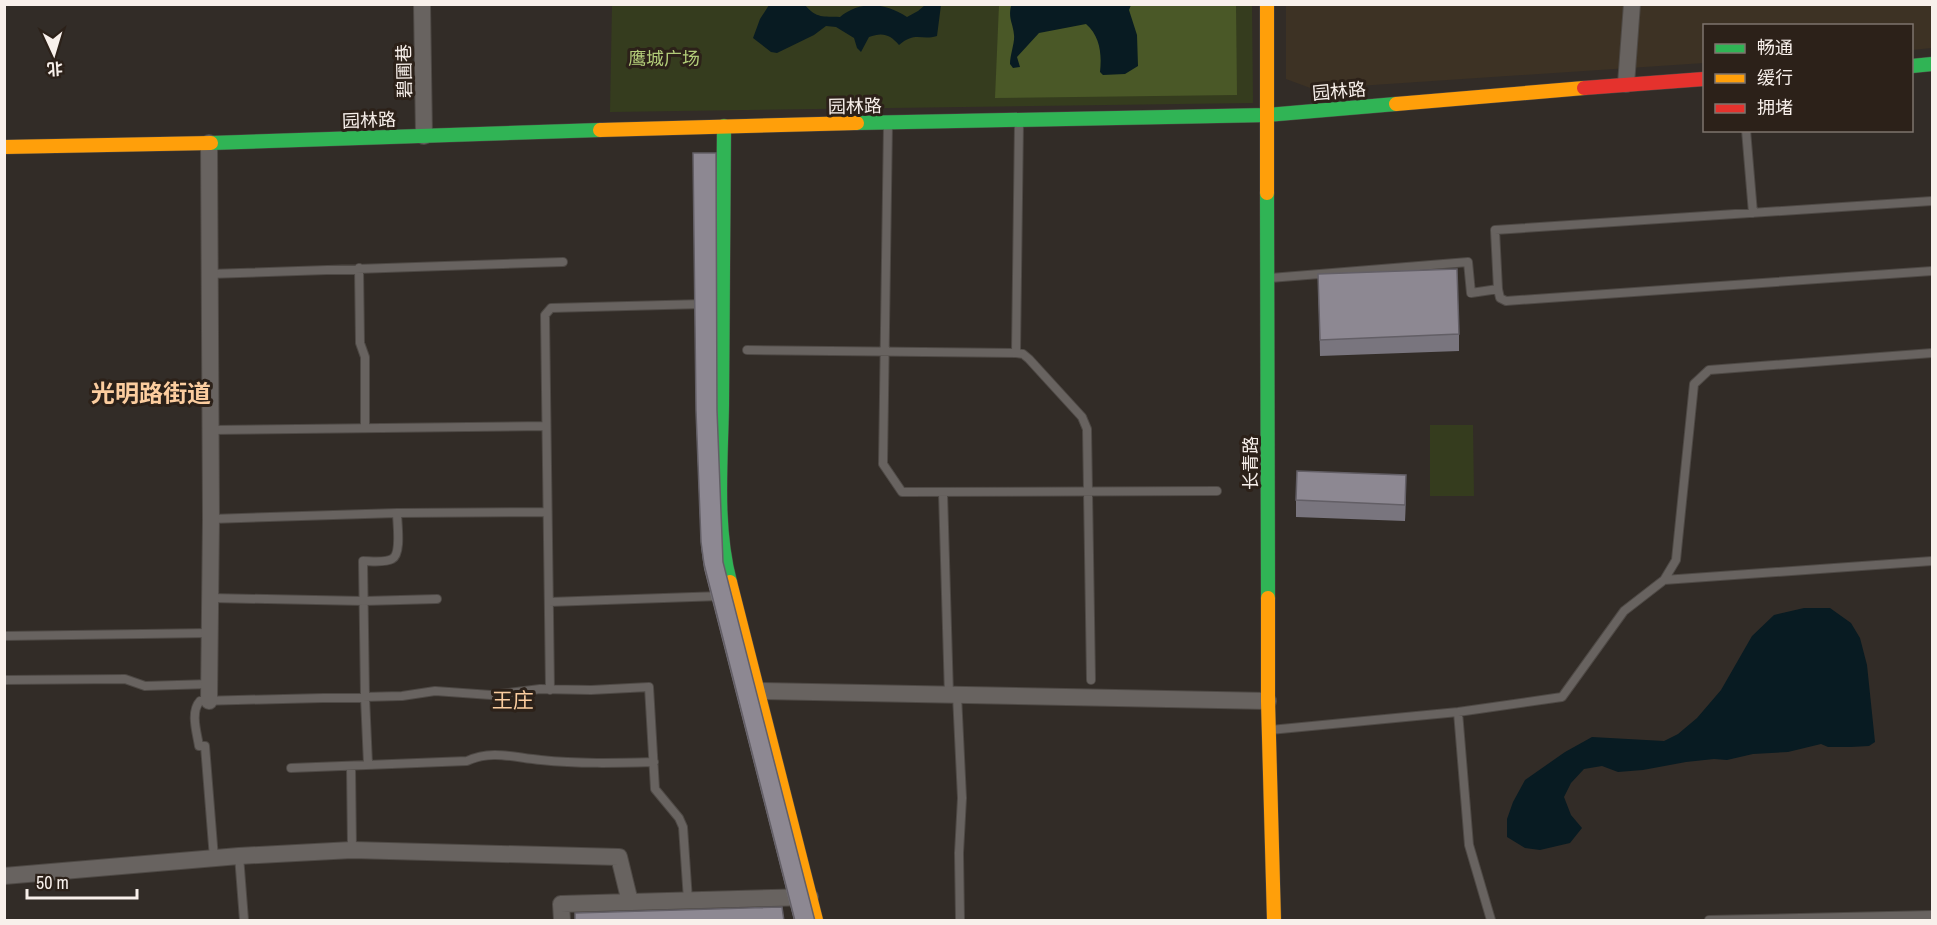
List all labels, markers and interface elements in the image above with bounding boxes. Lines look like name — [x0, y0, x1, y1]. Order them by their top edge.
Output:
north arrow — [24, 24, 84, 84]
legend — [1703, 24, 1913, 132]
text: 畅通 — [1757, 35, 1793, 60]
street label: 碧圃巷 — [391, 44, 417, 98]
park label: 鹰城广场 — [628, 46, 700, 71]
text: 北 — [46, 57, 64, 80]
text: 缓行 — [1757, 65, 1793, 90]
street label: 园林路 — [1311, 76, 1367, 106]
street label: 园林路 — [828, 93, 882, 119]
text: 拥堵 — [1757, 95, 1793, 120]
street label: 园林路 — [342, 107, 396, 133]
district label: 光明路街道 — [91, 377, 211, 409]
street label: 长青路 — [1238, 436, 1263, 490]
district label: 王庄 — [492, 686, 534, 715]
scale bar — [27, 862, 136, 900]
text: 50 m — [36, 870, 69, 895]

